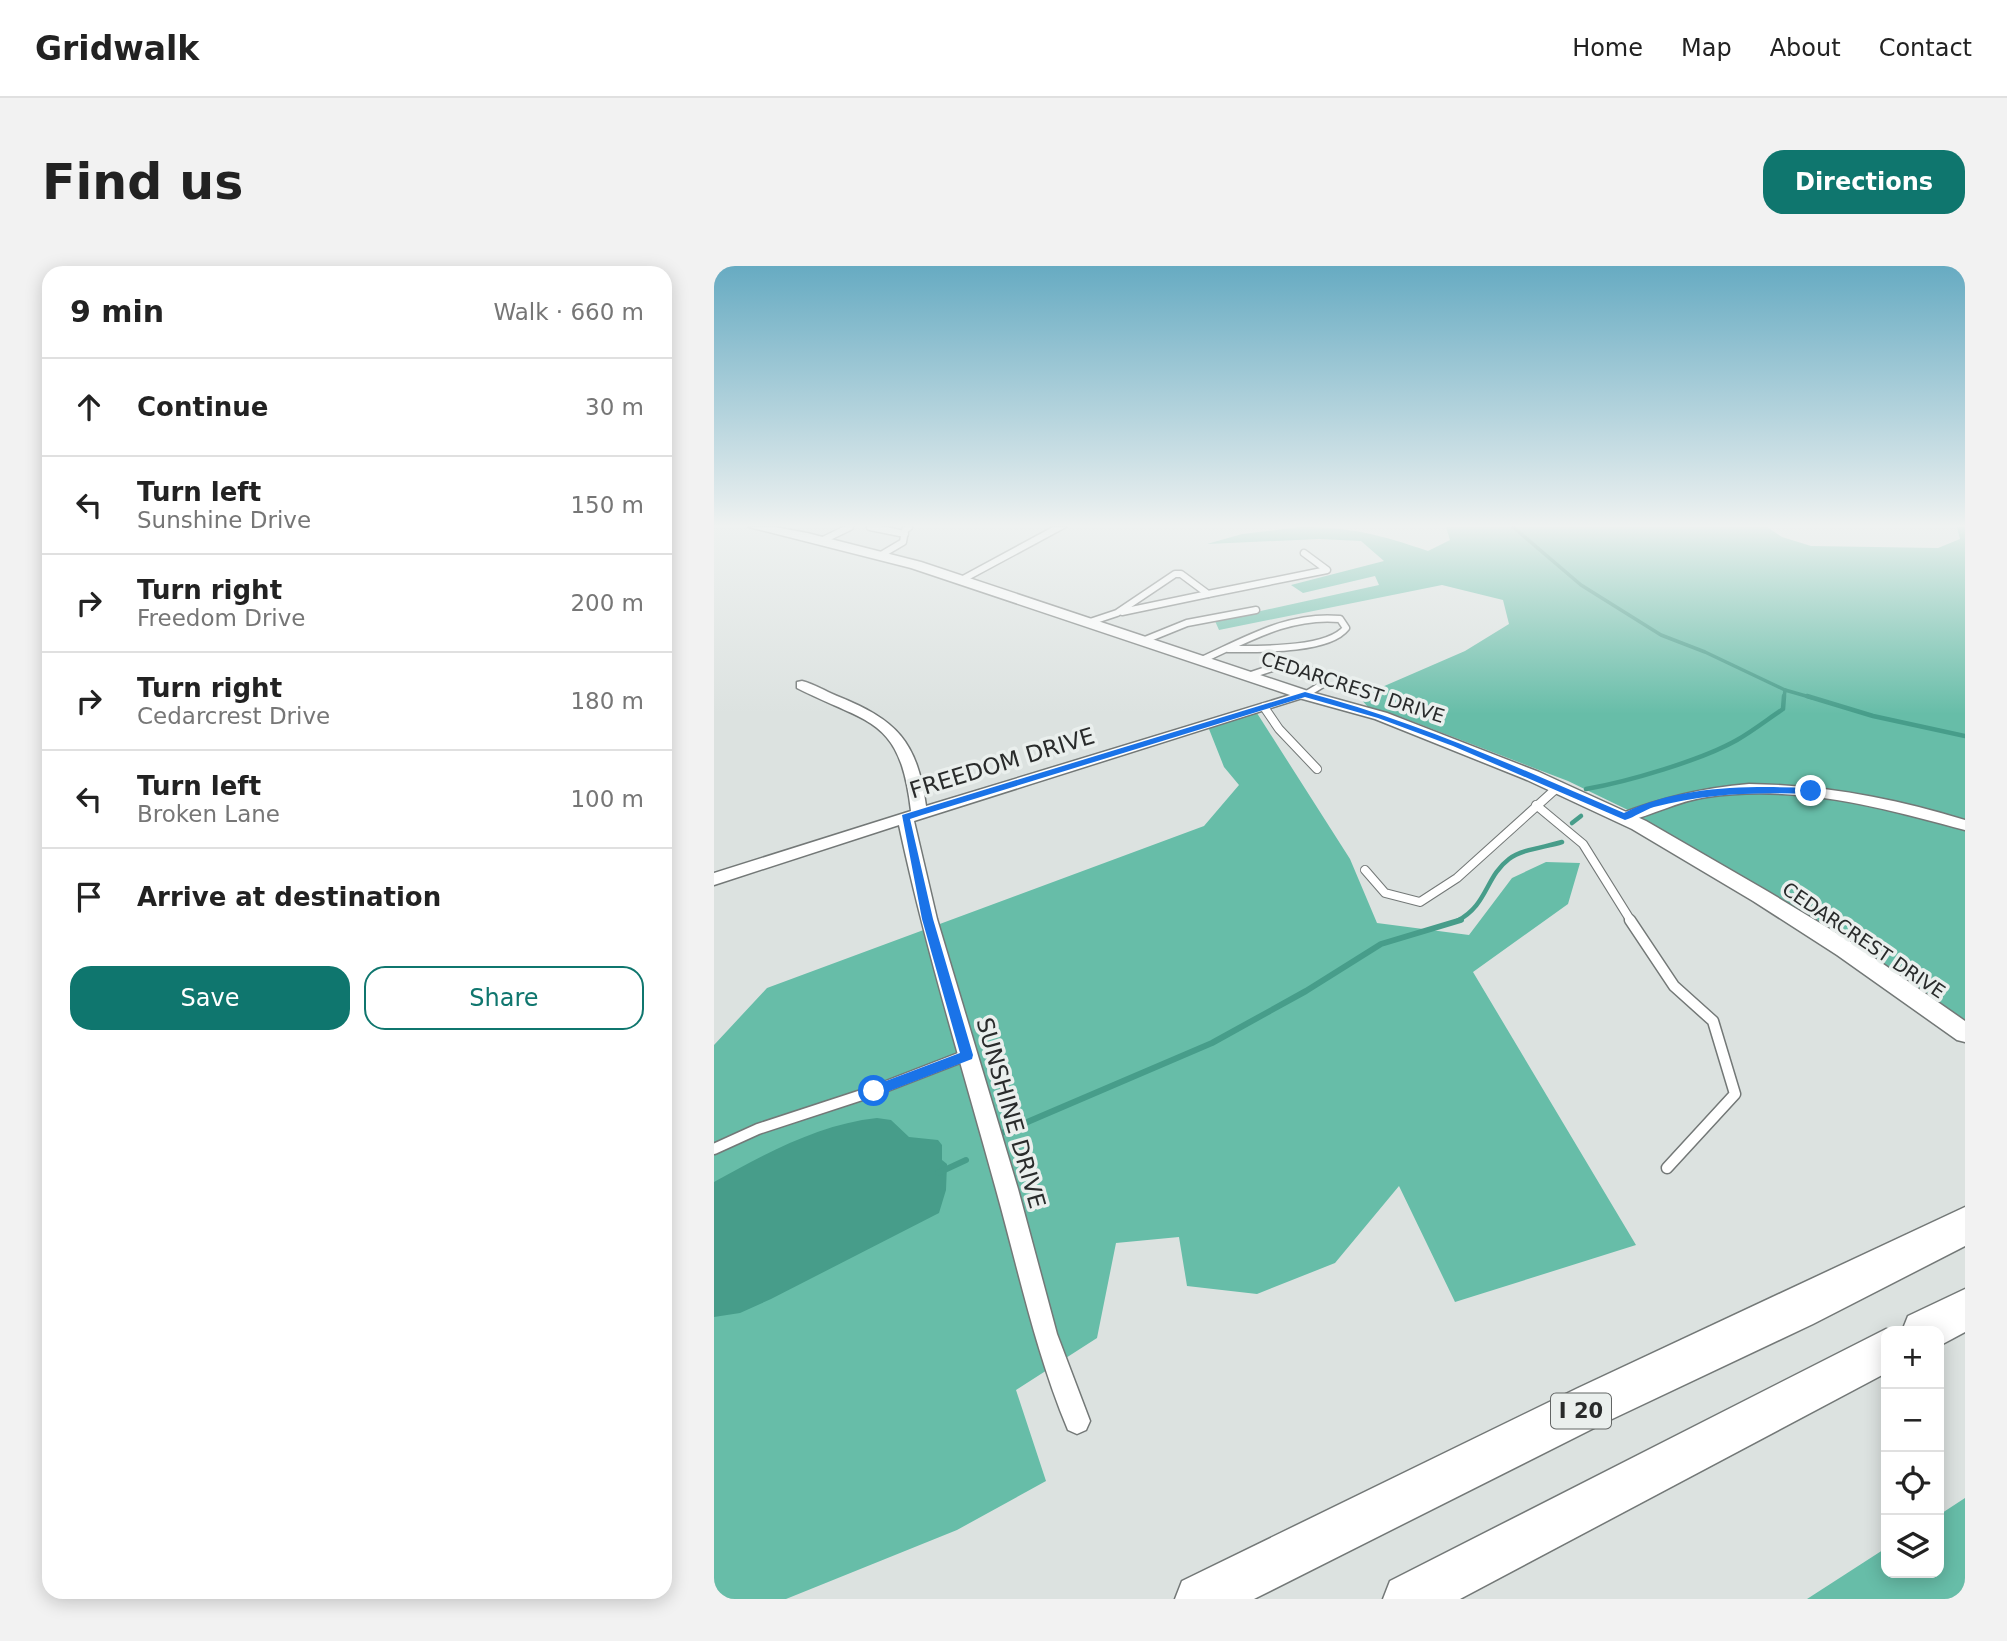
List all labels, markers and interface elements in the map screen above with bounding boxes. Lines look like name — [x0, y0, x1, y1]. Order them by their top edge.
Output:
text: Gridwalk — [35, 29, 199, 68]
text: Home — [1572, 34, 1643, 62]
text: Map — [1681, 34, 1732, 62]
text: About — [1770, 34, 1841, 62]
text: Contact — [1879, 34, 1972, 62]
button: Directions — [1763, 150, 1965, 214]
text: Find us — [42, 154, 243, 211]
text: 9 min — [70, 294, 164, 329]
text: Walk · 660 m — [493, 299, 644, 325]
icon: ahead — [70, 388, 108, 426]
text: Continue — [137, 392, 268, 422]
text: 30 m — [585, 394, 644, 420]
text: Turn left — [137, 477, 261, 507]
icon: left — [70, 486, 108, 524]
text: 150 m — [570, 492, 644, 518]
text: Sunshine Drive — [137, 507, 311, 533]
text: Turn right — [137, 575, 282, 605]
icon: right — [70, 584, 108, 622]
text: 200 m — [570, 590, 644, 616]
text: Freedom Drive — [137, 605, 306, 631]
street label: CEDARCREST DRIVE — [1259, 647, 1447, 727]
text: Turn right — [137, 673, 282, 703]
icon: right — [70, 682, 108, 720]
text: 180 m — [570, 688, 644, 714]
text: Cedarcrest Drive — [137, 703, 330, 729]
street label: FREEDOM DRIVE — [906, 723, 1098, 803]
text: Turn left — [137, 771, 261, 801]
route end — [1795, 775, 1826, 806]
icon: left — [70, 780, 108, 818]
text: 100 m — [570, 786, 644, 812]
text: Broken Lane — [137, 801, 280, 827]
street label: CEDARCREST DRIVE — [1778, 877, 1950, 1003]
icon: arrive — [70, 878, 108, 916]
text: Arrive at destination — [137, 882, 441, 912]
button: Save — [70, 966, 350, 1030]
button: Share — [364, 966, 644, 1030]
street label: SUNSHINE DRIVE — [971, 1015, 1051, 1211]
route start — [858, 1075, 889, 1106]
map controls — [1881, 1326, 1944, 1578]
button: + — [1881, 1326, 1944, 1389]
button: − — [1881, 1389, 1944, 1452]
road number: I 20 — [1551, 1394, 1611, 1428]
button: locate — [1881, 1452, 1944, 1515]
button: layers — [1881, 1515, 1944, 1578]

